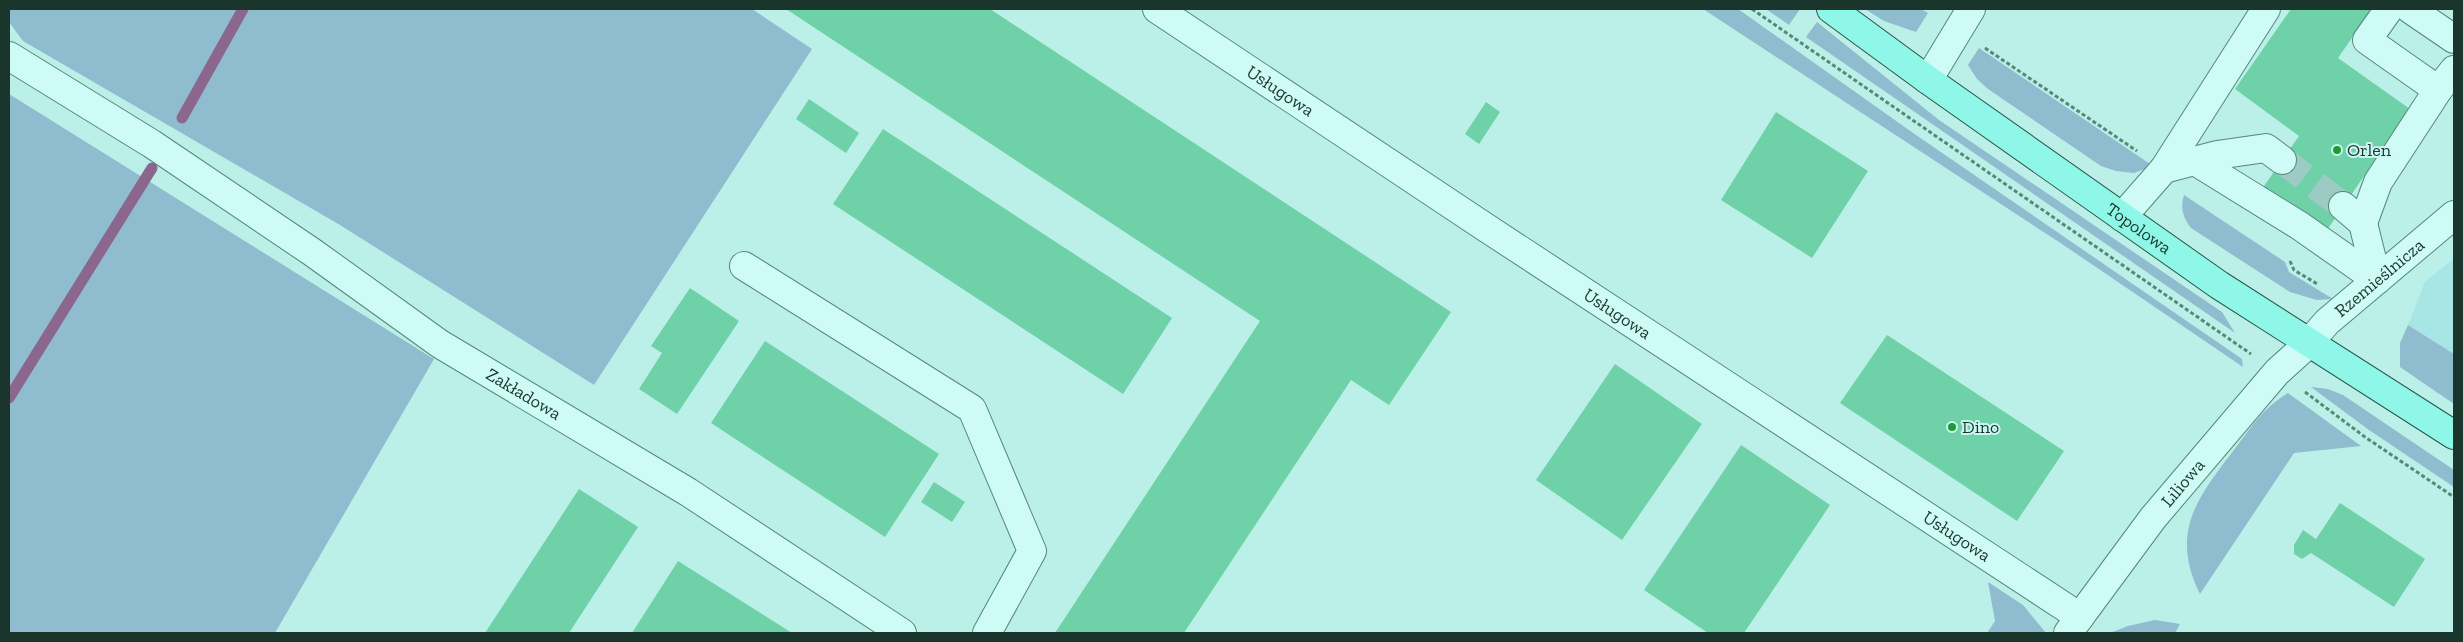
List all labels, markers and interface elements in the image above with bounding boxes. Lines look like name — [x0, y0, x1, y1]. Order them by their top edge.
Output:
street label: Usługowa — [1242, 61, 1319, 121]
place label: Orlen — [2347, 139, 2392, 161]
marker: Orlen — [2331, 144, 2343, 156]
street label: Topolowa — [2102, 198, 2176, 259]
street label: Rzemieślnicza — [2330, 234, 2429, 322]
street label: Usługowa — [1579, 283, 1656, 344]
street label: Zakładowa — [482, 363, 565, 425]
place label: Dino — [1962, 416, 1999, 438]
marker: Dino — [1946, 421, 1958, 433]
street label: Liliowa — [2156, 454, 2210, 512]
street label: Usługowa — [1919, 506, 1995, 567]

